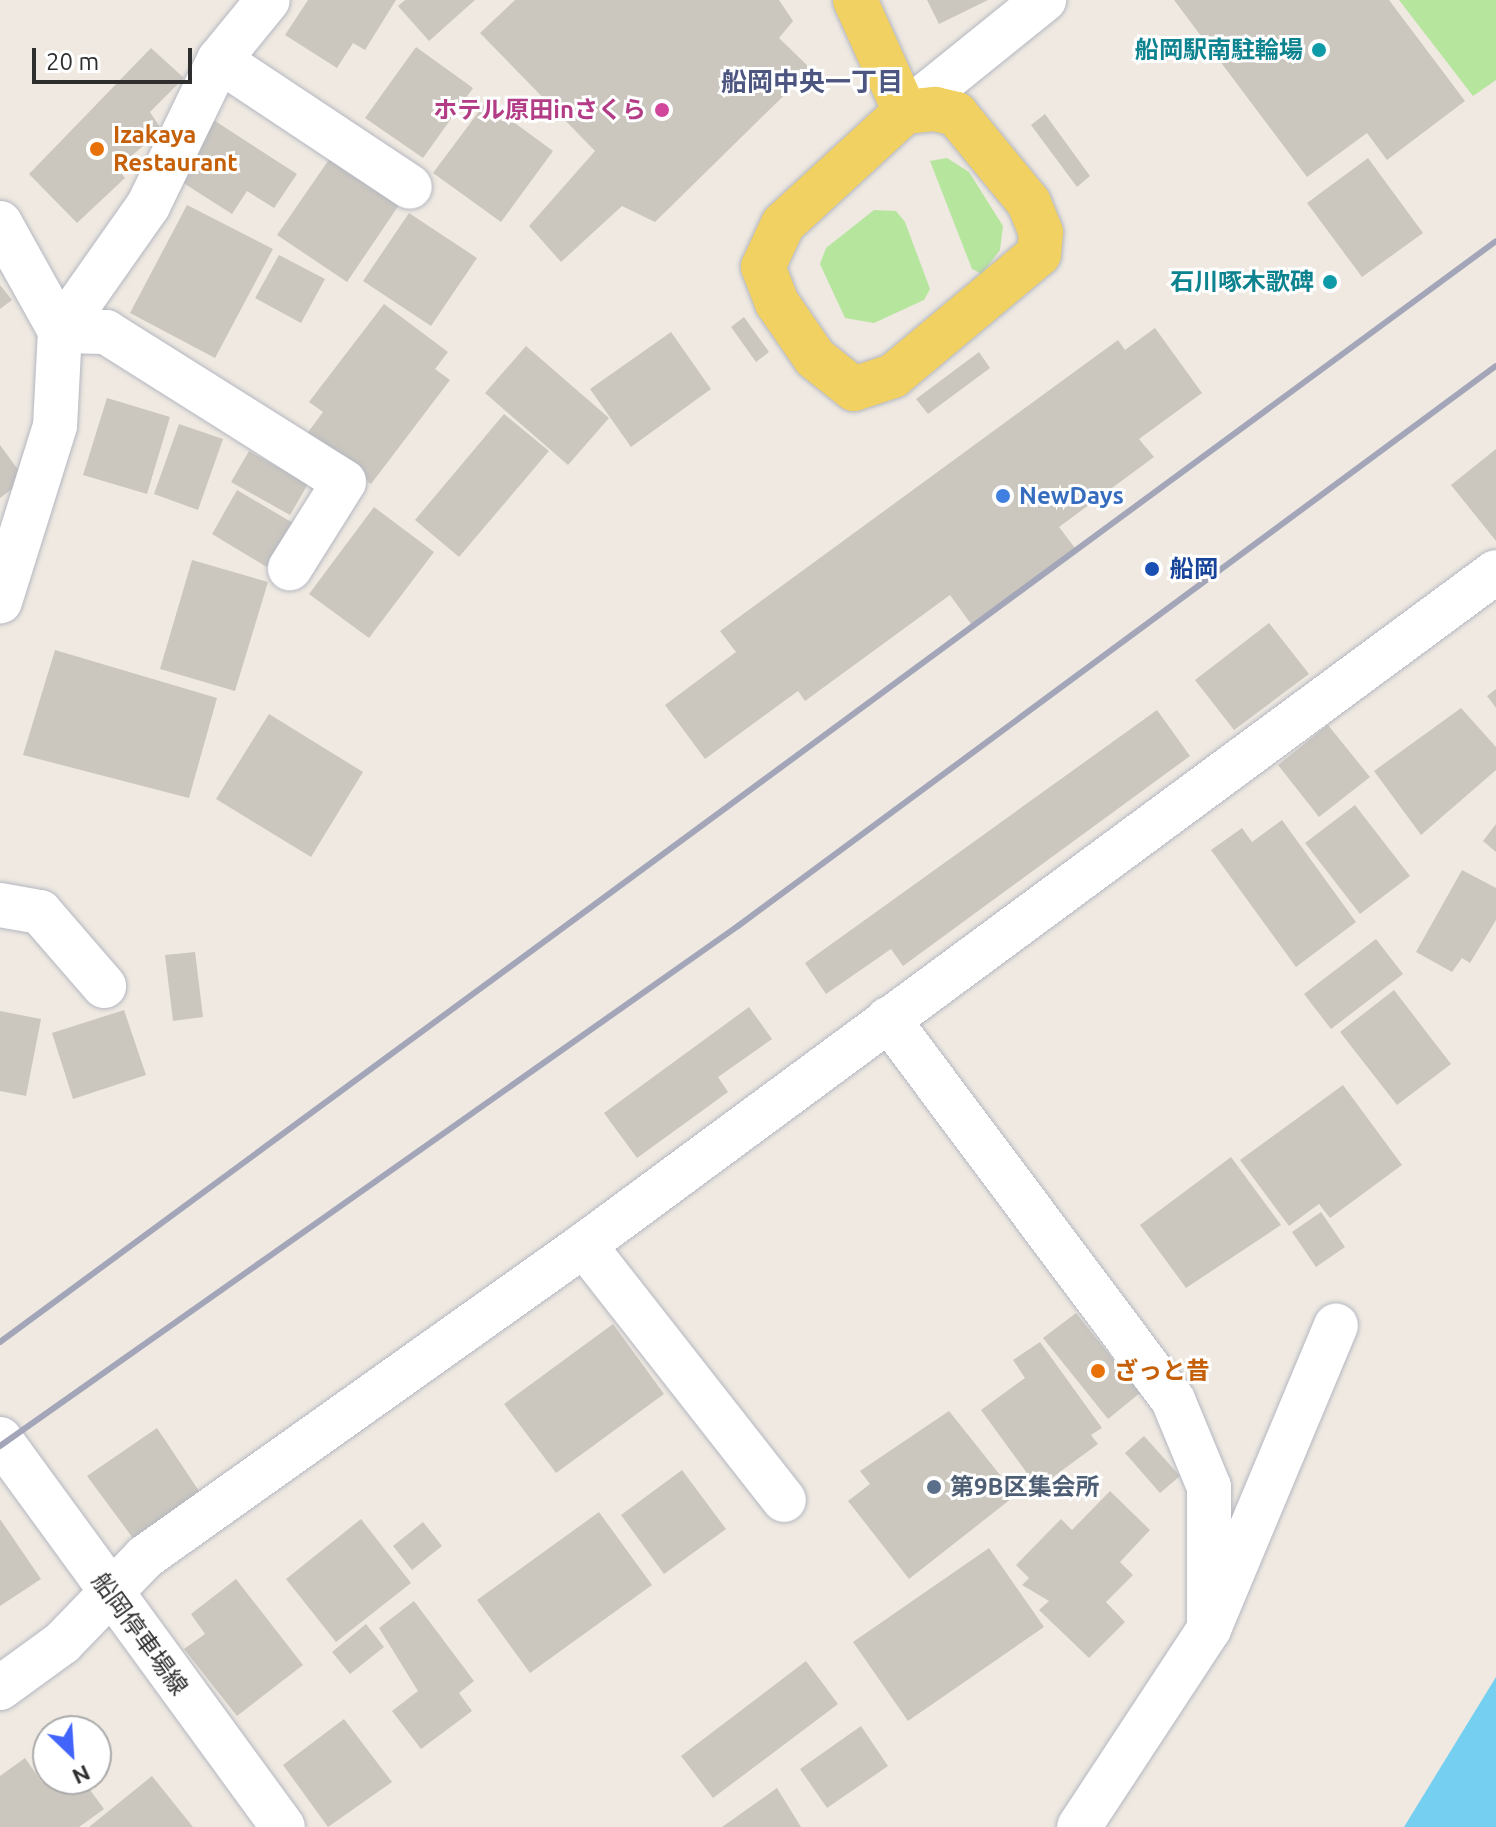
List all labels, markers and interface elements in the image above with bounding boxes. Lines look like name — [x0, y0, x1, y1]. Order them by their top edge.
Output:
scale bar — [36, 32, 196, 82]
place label: 船岡駅南駐輪場 — [1135, 36, 1303, 64]
marker: 船岡駅南駐輪場 — [1310, 41, 1328, 59]
text: 20 m — [46, 48, 99, 75]
district label: 船岡中央一丁目 — [721, 66, 903, 98]
place label: ホテル原田inさくら — [433, 96, 646, 124]
marker: ホテル原田inさくら — [653, 101, 671, 119]
place label: Izakaya Restaurant — [113, 121, 238, 177]
marker: Izakaya Restaurant — [88, 140, 106, 158]
place label: 石川啄木歌碑 — [1170, 268, 1314, 296]
marker: 石川啄木歌碑 — [1321, 273, 1339, 291]
place label: NewDays — [1019, 482, 1124, 510]
marker: NewDays — [994, 487, 1012, 505]
place label: 船岡 — [1170, 555, 1218, 583]
marker: 船岡 — [1141, 558, 1163, 580]
place label: ざっと昔 — [1114, 1357, 1210, 1385]
marker: ざっと昔 — [1089, 1362, 1107, 1380]
place label: 第9B区集会所 — [950, 1473, 1099, 1501]
marker: 第9B区集会所 — [925, 1478, 943, 1496]
street label: 船岡停車場線 — [86, 1567, 194, 1701]
north arrow — [32, 1715, 112, 1795]
text: N — [69, 1761, 94, 1790]

